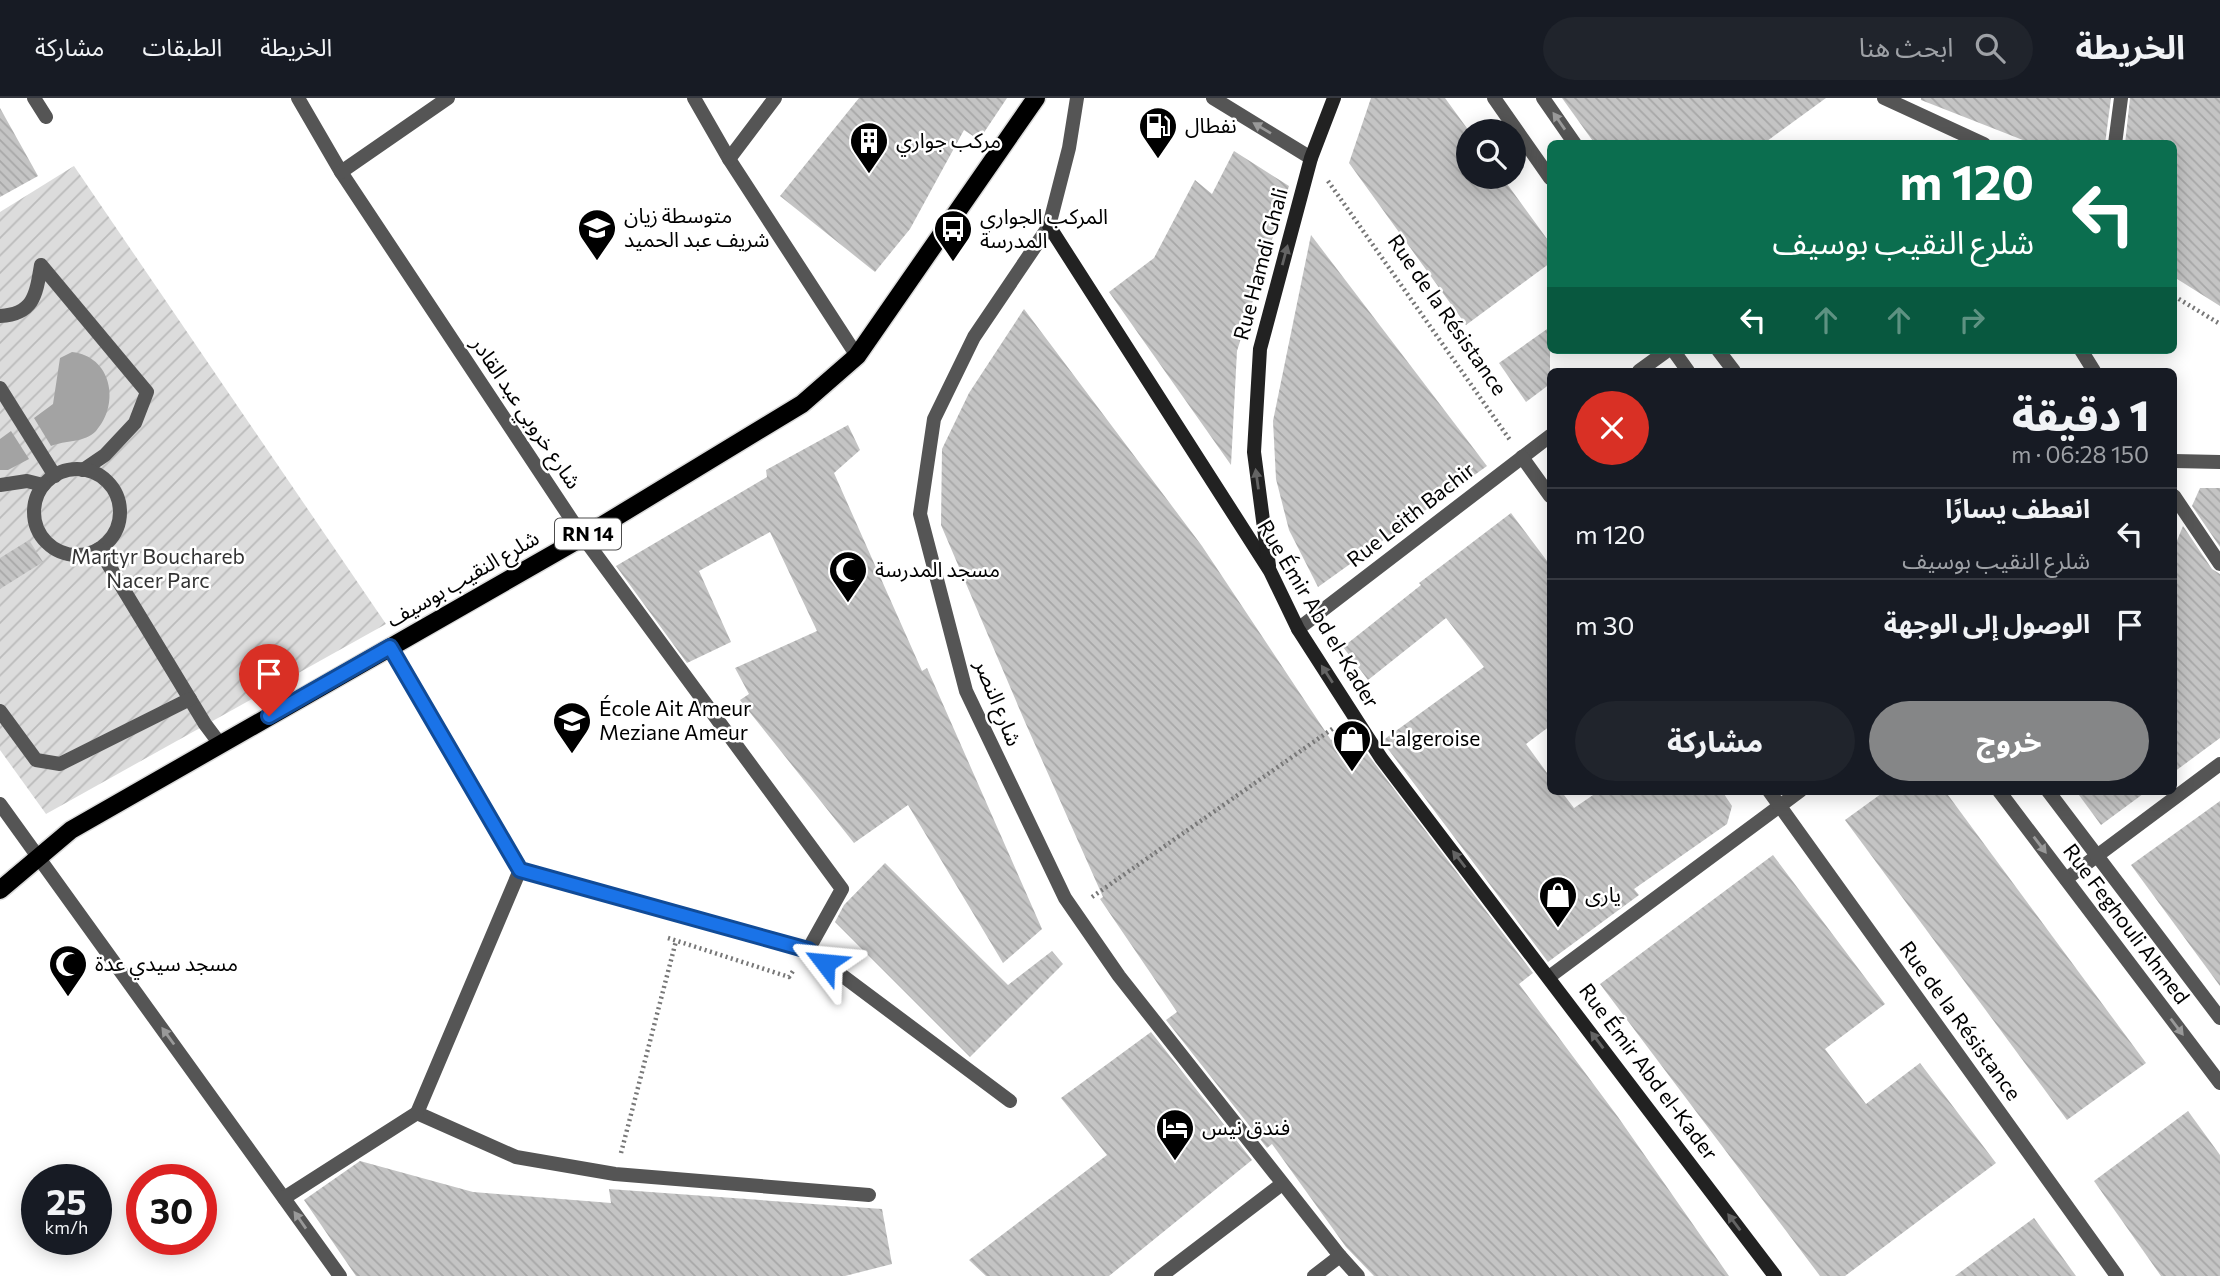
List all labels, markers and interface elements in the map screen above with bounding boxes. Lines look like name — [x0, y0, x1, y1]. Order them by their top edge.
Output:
search box — [1543, 17, 2033, 80]
text: الخريطة — [2075, 25, 2185, 66]
icon: search — [1971, 29, 2009, 67]
text: ابحث هنا — [1859, 31, 1953, 62]
text: مشاركة — [35, 32, 104, 61]
text: الطبقات — [142, 32, 222, 61]
text: الخريطة — [260, 32, 332, 61]
fuel station icon: نفطال — [1137, 105, 1179, 160]
place label: نفطال — [1185, 112, 1237, 138]
one-way arrow — [1552, 112, 1566, 130]
map controls — [1456, 119, 1526, 189]
button: search — [1456, 119, 1526, 189]
building icon: مركب جواري — [848, 120, 890, 175]
one-way arrow — [1253, 121, 1272, 134]
place label: مركب جواري — [896, 127, 1001, 157]
text: 120 m — [1900, 150, 2034, 210]
icon: left — [2058, 168, 2149, 259]
street label: Rue Hamdi Ghali — [1227, 185, 1292, 342]
place label: متوسطة زيان شريف عبد الحميد — [624, 202, 769, 252]
place label: المركب الجواري المدرسة — [980, 203, 1108, 253]
school or university icon: متوسطة زيان شريف عبد الحميد — [576, 207, 618, 262]
bus stop icon: المركب الجواري المدرسة — [932, 208, 974, 263]
text: شلرع النقيب بوسيف — [1773, 221, 2034, 261]
street label: Rue de la Résistance — [1383, 229, 1513, 399]
one-way arrow — [1280, 244, 1291, 266]
icon: left — [1734, 301, 1772, 339]
icon: ahead — [1807, 301, 1845, 339]
icon: ahead — [1880, 301, 1918, 339]
icon: right — [1953, 301, 1991, 339]
street label: شارع خروبي عبد القادر — [463, 331, 587, 496]
text: 1 دقيقة — [2012, 388, 2149, 440]
button: close — [1575, 391, 1649, 465]
text: 150 m · 06:28 — [2011, 440, 2149, 468]
street label: Rue Leith Bachir — [1341, 456, 1479, 571]
one-way arrow — [1252, 468, 1263, 490]
text: انعطف يسارًا — [1945, 492, 2090, 523]
street label: Rue Émir Abd el-Kader — [1253, 515, 1385, 712]
icon: left — [2111, 515, 2149, 553]
road number: RN 14 — [555, 518, 621, 550]
text: 120 m — [1575, 518, 1645, 549]
street label: شلرع النقيب بوسيف — [382, 524, 545, 635]
park label: Martyr Bouchareb Nacer Parc — [71, 543, 245, 592]
text: شلرع النقيب بوسيف — [1902, 546, 2090, 574]
mosque icon: مسجد المدرسة — [827, 549, 869, 604]
place label: مسجد المدرسة — [875, 556, 1000, 582]
icon: arrive — [2111, 606, 2149, 644]
text: الوصول إلى الوجهة — [1884, 607, 2090, 638]
text: 30 m — [1575, 609, 1634, 640]
pin — [239, 644, 299, 716]
icon: arrive — [250, 655, 288, 693]
street label: شارع النصر — [967, 655, 1028, 751]
one-way arrow — [1320, 665, 1333, 684]
place label: École Ait Ameur Meziane Ameur — [599, 695, 751, 744]
school or university icon: École Ait Ameur Meziane Ameur — [551, 700, 593, 755]
button: مشاركة — [1575, 701, 1855, 781]
button: خروج — [1869, 701, 2149, 781]
shop icon: L'algeroise — [1331, 718, 1373, 773]
place label: L'algeroise — [1379, 725, 1480, 750]
one-way arrow — [2033, 836, 2048, 854]
street label: Rue Feghouli Ahmed — [2059, 838, 2196, 1008]
one-way arrow — [1453, 850, 1467, 868]
shop icon: يارى — [1537, 874, 1579, 929]
place label: يارى — [1585, 881, 1621, 907]
position arrow — [788, 926, 862, 1000]
street label: Rue de la Résistance — [1895, 936, 2027, 1104]
mosque icon: مسجد سيدي عدة — [47, 943, 89, 998]
place label: مسجد سيدي عدة — [95, 950, 238, 980]
street label: Rue Émir Abd el-Kader — [1575, 978, 1724, 1164]
one-way arrow — [2170, 1017, 2185, 1035]
one-way arrow — [161, 1027, 175, 1045]
one-way arrow — [1591, 1031, 1605, 1049]
hotel icon: فندق نيس — [1154, 1107, 1196, 1162]
place label: فندق نيس — [1202, 1114, 1290, 1140]
speed limit sign: 30 — [126, 1164, 217, 1255]
text: 25 — [46, 1179, 87, 1222]
one-way arrow — [294, 1211, 308, 1229]
one-way arrow — [1727, 1213, 1742, 1231]
text: km/h — [45, 1216, 88, 1238]

